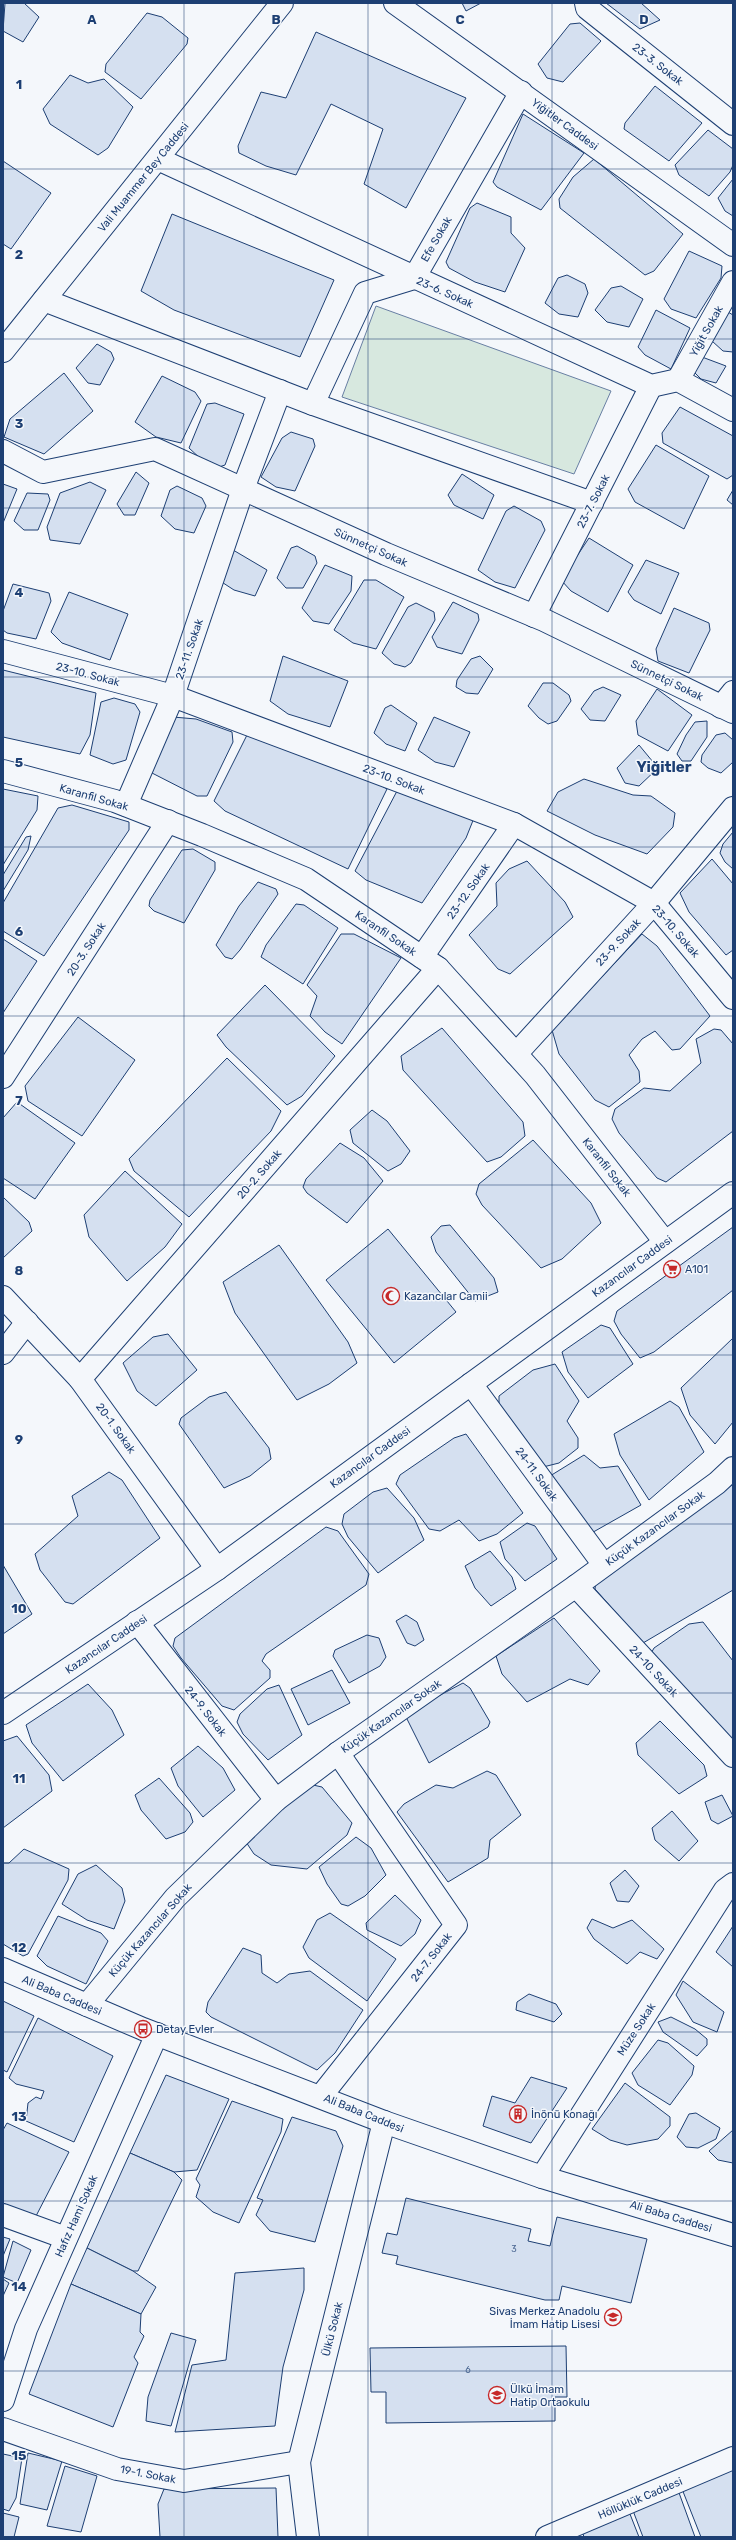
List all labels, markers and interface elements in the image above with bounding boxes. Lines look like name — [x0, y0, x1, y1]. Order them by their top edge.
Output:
text: A — [87, 12, 97, 27]
text: B — [271, 12, 281, 27]
text: C — [455, 12, 465, 27]
text: D — [639, 12, 649, 27]
street label: 23-3. Sokak — [630, 41, 686, 88]
text: 1 — [16, 77, 22, 92]
street label: Yiğitler Caddesi — [529, 96, 601, 153]
street label: Vali Muammer Bey Caddesi — [95, 120, 192, 235]
street label: Efe Sokak — [418, 214, 455, 264]
text: 2 — [15, 247, 23, 262]
street label: 23-6. Sokak — [414, 274, 476, 311]
street label: Yiğit Sokak — [687, 303, 726, 359]
text: 3 — [15, 416, 24, 431]
street label: 23-7. Sokak — [574, 472, 613, 530]
street label: Sünnetçi Sokak — [332, 525, 410, 570]
text: 4 — [15, 585, 24, 600]
street label: 23-11. Sokak — [173, 617, 206, 681]
street label: Sünnetçi Sokak — [628, 657, 705, 704]
street label: 23-10. Sokak — [55, 660, 121, 689]
text: 5 — [15, 755, 23, 770]
district label: Yiğitler — [636, 758, 692, 776]
street label: 23-10. Sokak — [361, 762, 427, 797]
street label: Karanfil Sokak — [58, 781, 130, 814]
street label: 23-12. Sokak — [444, 861, 493, 922]
street label: 23-10. Sokak — [649, 902, 702, 961]
street label: Karanfil Sokak — [353, 908, 419, 959]
street label: 23-9. Sokak — [593, 916, 644, 969]
street label: 20-3. Sokak — [64, 920, 109, 978]
text: 6 — [15, 924, 24, 939]
text: 7 — [15, 1093, 23, 1108]
street label: Karanfil Sokak — [580, 1135, 634, 1200]
street label: 20-2. Sokak — [235, 1147, 284, 1202]
street label: Kazancılar Caddesi — [590, 1233, 675, 1300]
supermarket icon: A101 — [662, 1259, 682, 1279]
text: 8 — [15, 1263, 24, 1278]
place label: A101 — [685, 1263, 708, 1276]
mosque icon: Kazancılar Camii — [381, 1286, 401, 1306]
place label: Kazancılar Camii — [404, 1290, 488, 1303]
street label: 20-1. Sokak — [93, 1401, 138, 1456]
street label: Kazancılar Caddesi — [328, 1424, 413, 1491]
text: 9 — [15, 1432, 23, 1447]
street label: 24-11. Sokak — [513, 1445, 561, 1504]
street label: Küçük Kazancılar Sokak — [603, 1488, 708, 1569]
text: 10 — [11, 1601, 27, 1616]
street label: Kazancılar Caddesi — [63, 1612, 150, 1677]
street label: 24-10. Sokak — [627, 1643, 681, 1700]
street label: Küçük Kazancılar Sokak — [339, 1677, 444, 1756]
street label: 24-9. Sokak — [182, 1684, 229, 1739]
text: 11 — [13, 1771, 25, 1786]
street label: Küçük Kazancılar Sokak — [106, 1881, 195, 1980]
street label: 24-7. Sokak — [408, 1930, 455, 1984]
text: 12 — [12, 1940, 26, 1955]
street label: Ali Baba Caddesi — [20, 1973, 103, 2018]
street label: Müze Sokak — [615, 2000, 658, 2058]
bus stop icon: Detay Evler — [133, 2019, 153, 2039]
place label: Detay Evler — [156, 2023, 215, 2036]
street label: Ali Baba Caddesi — [322, 2092, 406, 2135]
building icon: İnönü Konağı — [508, 2104, 528, 2124]
place label: İnönü Konağı — [531, 2107, 598, 2121]
text: 13 — [11, 2109, 27, 2124]
street label: Hafız Hami Sokak — [52, 2173, 101, 2259]
street label: Ali Baba Caddesi — [628, 2198, 713, 2235]
house number: 3 — [511, 2244, 517, 2254]
text: 14 — [11, 2279, 27, 2294]
street label: Ülkü Sokak — [319, 2300, 346, 2358]
place label: Sivas Merkez Anadolu İmam Hatip Lisesi — [489, 2305, 600, 2331]
school or university icon: Sivas Merkez Anadolu İmam Hatip Lisesi — [603, 2307, 623, 2327]
house number: 6 — [465, 2365, 471, 2375]
place label: Ülkü İmam Hatip Ortaokulu — [510, 2382, 590, 2409]
school or university icon: Ülkü İmam Hatip Ortaokulu — [487, 2385, 507, 2405]
text: 15 — [12, 2448, 26, 2463]
street label: 19-1. Sokak — [119, 2463, 177, 2486]
street label: Höllüklük Caddesi — [596, 2475, 684, 2522]

